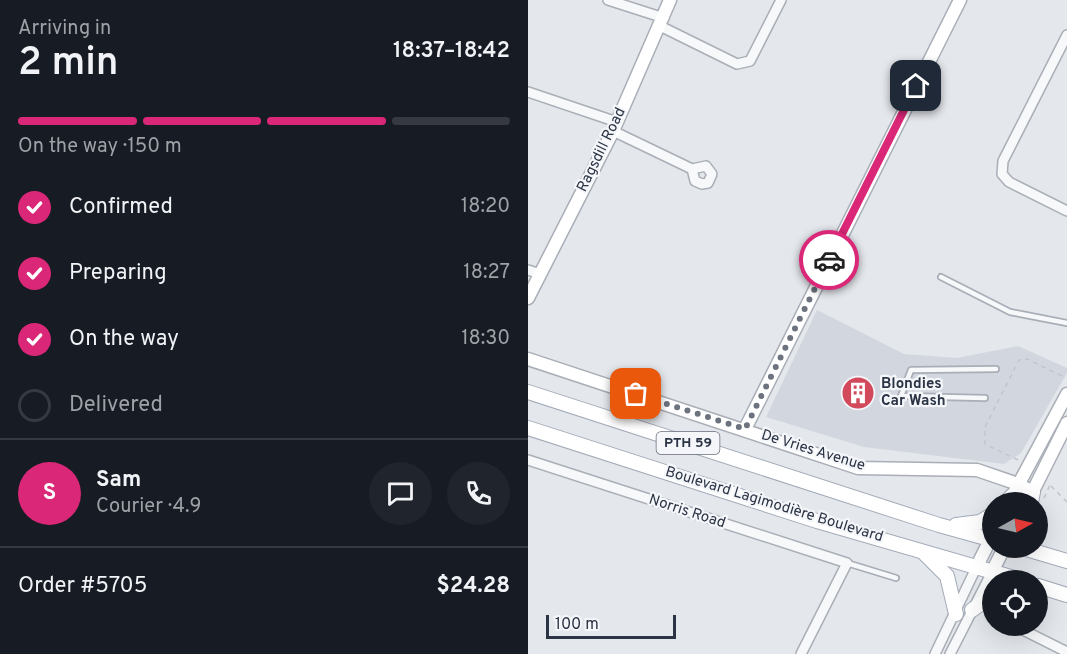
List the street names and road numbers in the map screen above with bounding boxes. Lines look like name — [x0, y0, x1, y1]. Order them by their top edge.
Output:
street label: Ragsdill Road — [573, 105, 631, 195]
street label: De Vries Avenue — [759, 426, 867, 476]
road number: PTH 59 — [656, 432, 720, 454]
street label: Boulevard Lagimodière Boulevard — [663, 463, 885, 547]
street label: Norris Road — [646, 491, 728, 533]

